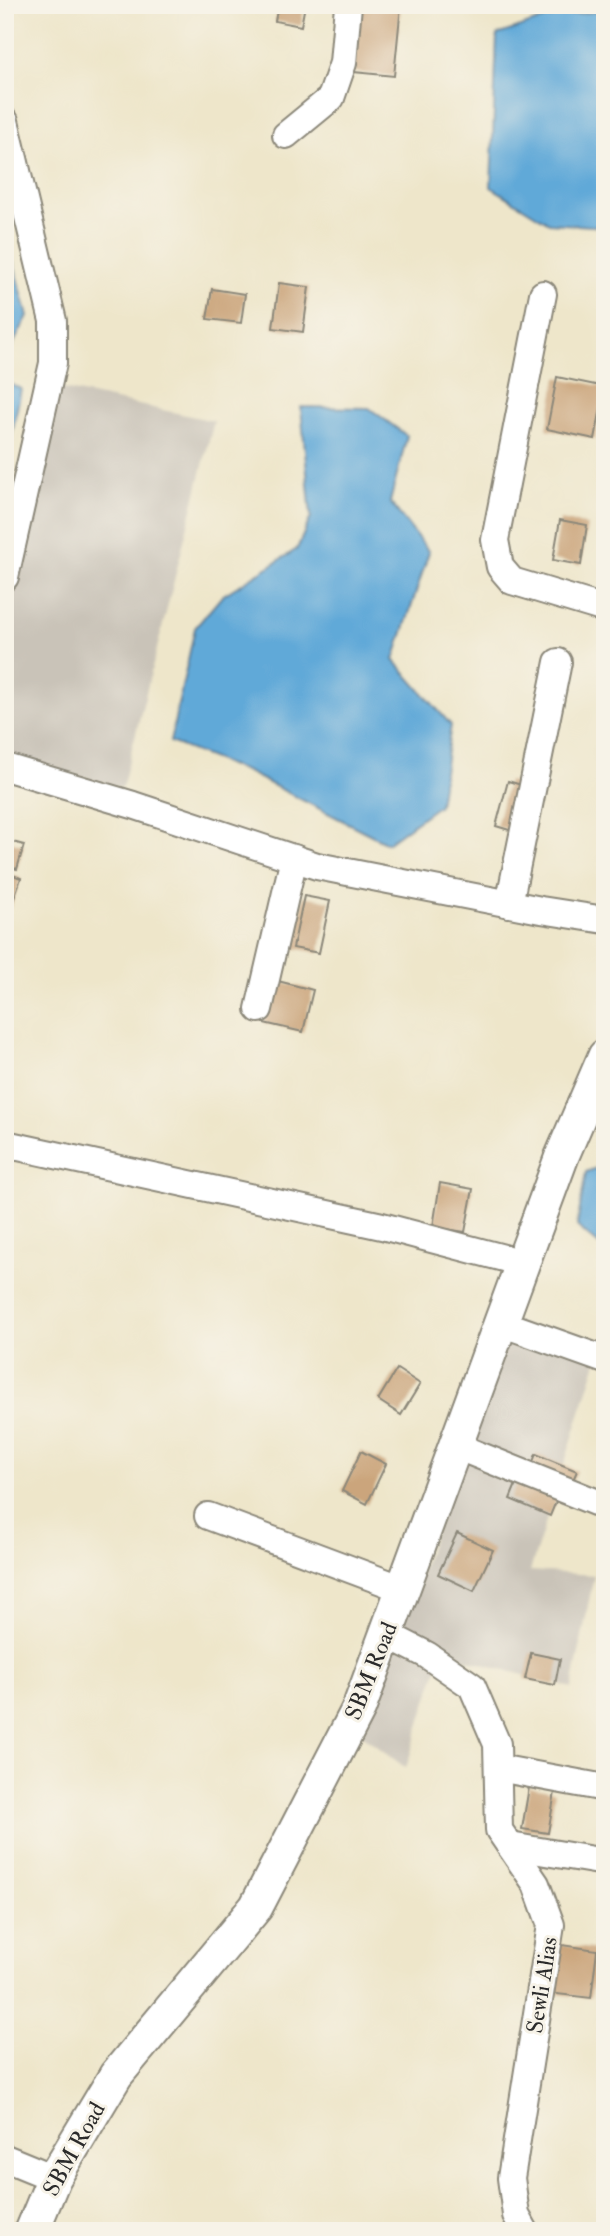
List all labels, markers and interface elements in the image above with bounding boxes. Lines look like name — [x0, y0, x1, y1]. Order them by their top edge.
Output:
street label: SBM Road — [338, 1618, 404, 1724]
street label: Sewli Alias — [520, 1935, 564, 2035]
street label: SBM Road — [36, 2097, 112, 2201]

